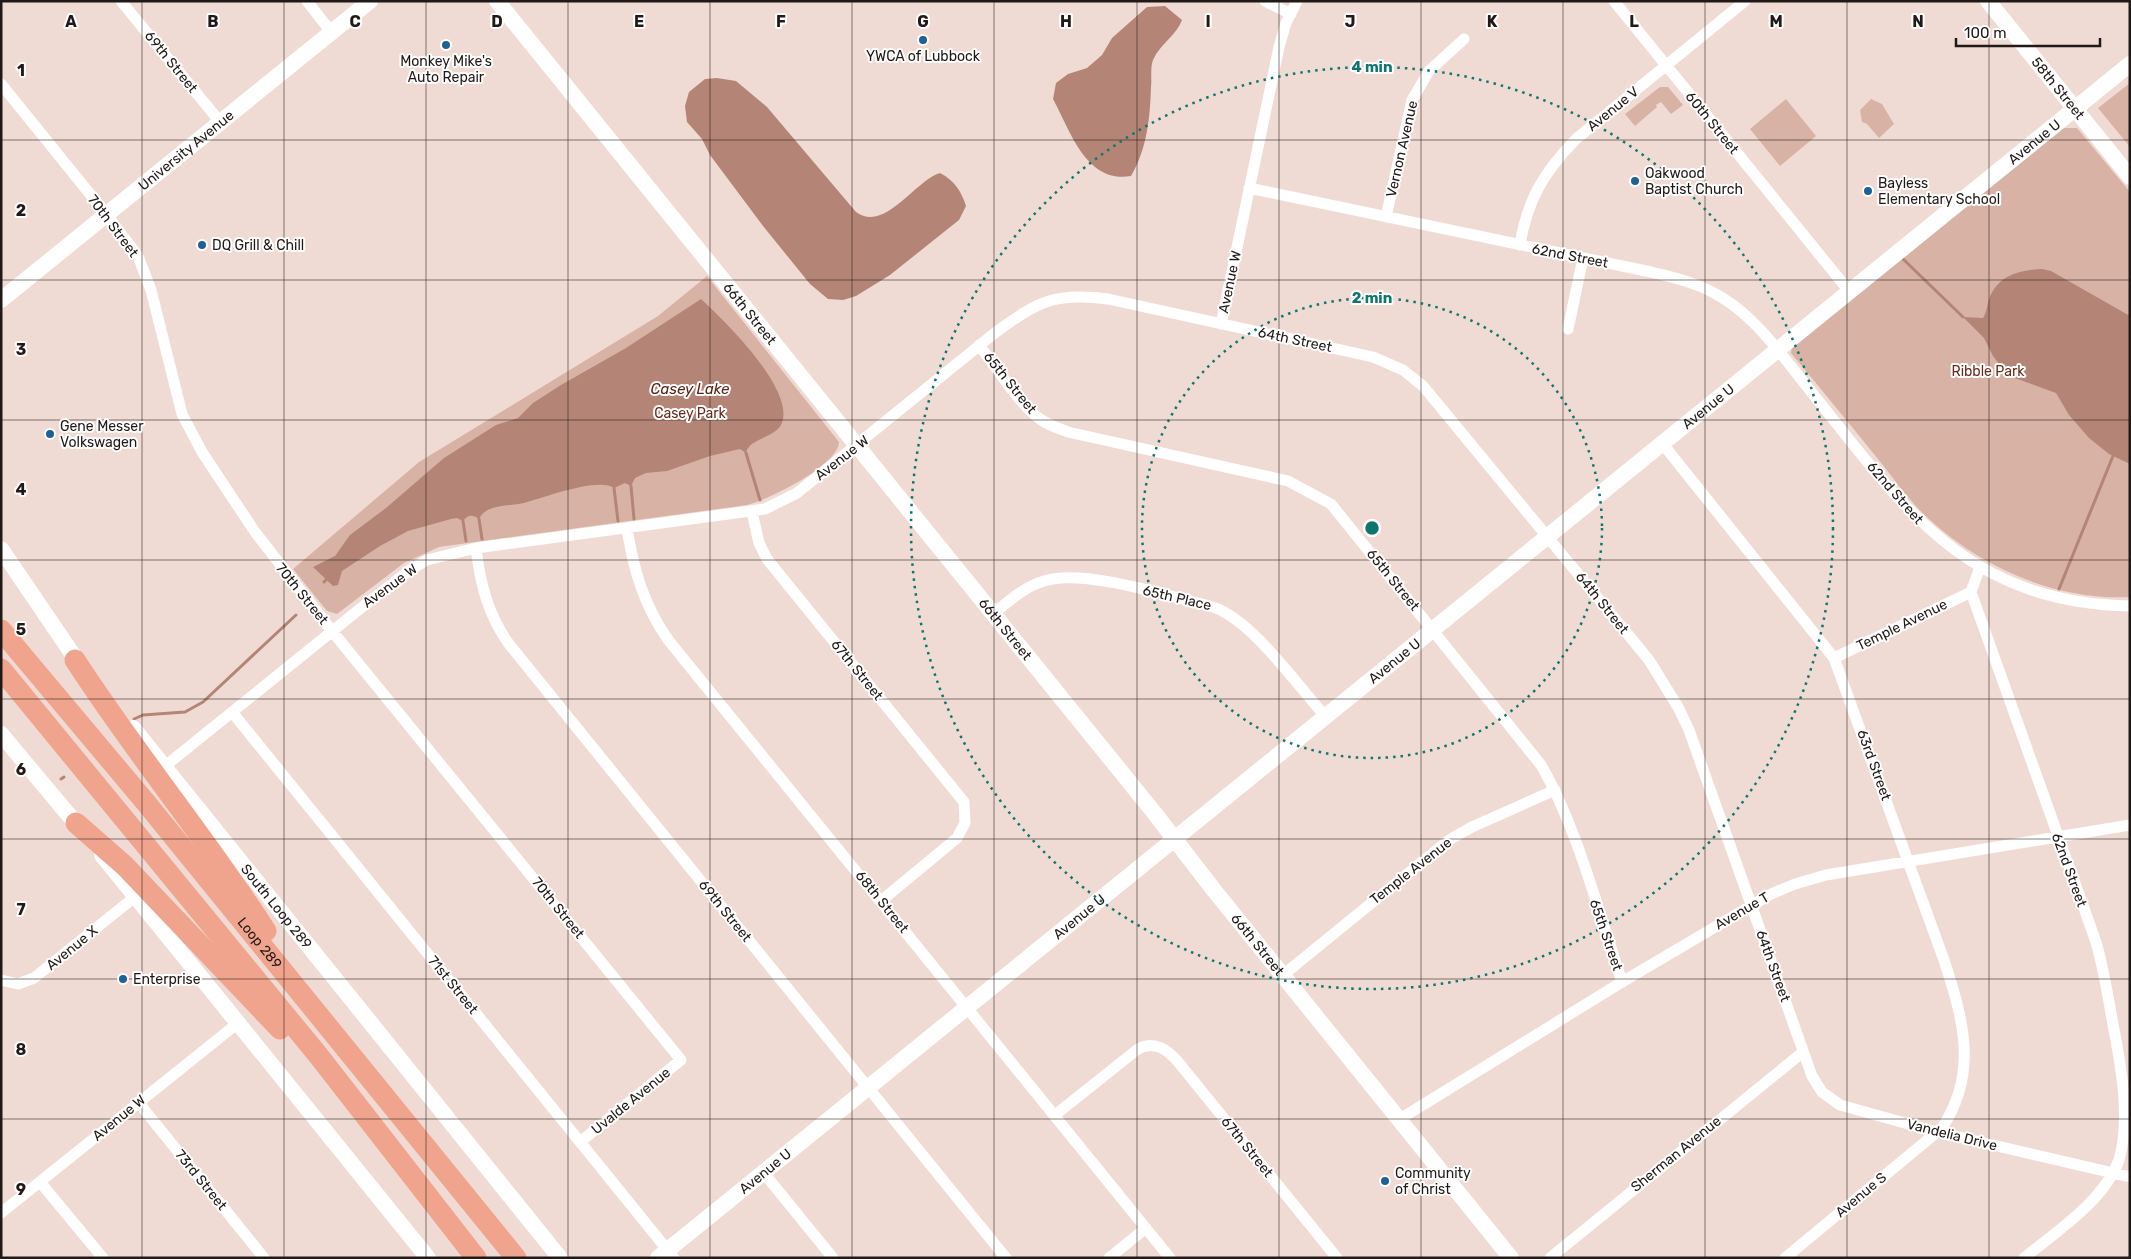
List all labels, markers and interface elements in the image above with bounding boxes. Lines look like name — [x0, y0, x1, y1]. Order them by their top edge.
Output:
text: A — [65, 12, 77, 31]
text: B — [207, 12, 219, 31]
text: C — [349, 12, 361, 31]
text: D — [491, 12, 503, 31]
text: E — [634, 12, 644, 31]
text: F — [776, 12, 786, 31]
text: G — [917, 12, 929, 31]
text: H — [1060, 12, 1072, 31]
text: I — [1205, 12, 1211, 31]
text: J — [1345, 12, 1355, 31]
text: K — [1487, 12, 1498, 31]
text: L — [1629, 12, 1639, 31]
text: M — [1769, 12, 1783, 31]
text: N — [1912, 12, 1924, 31]
scale bar — [1956, 15, 2100, 47]
text: 100 m — [1964, 24, 2006, 42]
street label: 69th Street — [141, 28, 201, 97]
marker: YWCA of Lubbock — [917, 34, 929, 46]
marker: Monkey Mike's Auto Repair — [440, 39, 452, 51]
place label: YWCA of Lubbock — [866, 48, 981, 65]
place label: Monkey Mike's Auto Repair — [400, 53, 492, 86]
street label: 58th Street — [2028, 54, 2089, 123]
text: 4 min — [1351, 58, 1393, 76]
text: 1 — [17, 61, 25, 80]
street label: Avenue V — [1584, 83, 1642, 135]
street label: 60th Street — [1682, 88, 1743, 158]
street label: Vernon Avenue — [1383, 99, 1421, 199]
street label: University Avenue — [135, 106, 237, 194]
street label: Avenue U — [2005, 115, 2064, 168]
place label: Oakwood Baptist Church — [1645, 165, 1743, 198]
marker: Oakwood Baptist Church — [1629, 175, 1641, 187]
place label: Bayless Elementary School — [1878, 175, 2000, 208]
marker: Bayless Elementary School — [1862, 185, 1874, 197]
street label: 70th Street — [84, 191, 142, 261]
text: 2 — [16, 201, 26, 220]
place label: DQ Grill & Chill — [212, 237, 304, 254]
marker: DQ Grill & Chill — [196, 239, 208, 251]
street label: 62nd Street — [1530, 240, 1610, 272]
street label: Avenue W — [1215, 249, 1245, 315]
street label: 66th Street — [720, 279, 780, 348]
text: 2 min — [1352, 289, 1392, 307]
street label: 64th Street — [1257, 324, 1334, 356]
text: 3 — [16, 340, 26, 359]
street label: 65th Street — [980, 349, 1040, 418]
park label: Ribble Park — [1951, 363, 2025, 380]
water label: Casey Lake — [651, 380, 730, 398]
street label: Avenue U — [1678, 380, 1738, 433]
park label: Casey Park — [654, 405, 727, 422]
place label: Gene Messer Volkswagen — [60, 418, 144, 451]
marker: Gene Messer Volkswagen — [44, 428, 56, 440]
street label: Avenue W — [812, 432, 872, 484]
street label: 62nd Street — [1863, 458, 1927, 528]
text: 4 — [16, 480, 27, 499]
centre of rings — [1363, 519, 1381, 537]
street label: 65th Street — [1363, 546, 1423, 615]
street label: 70th Street — [272, 560, 332, 628]
street label: Avenue W — [359, 560, 421, 612]
street label: 64th Street — [1572, 568, 1633, 638]
street label: 65th Place — [1141, 582, 1213, 614]
street label: 66th Street — [975, 595, 1036, 664]
street label: Temple Avenue — [1854, 596, 1950, 654]
text: 5 — [16, 620, 26, 639]
street label: Avenue U — [1365, 635, 1424, 687]
street label: 67th Street — [827, 636, 887, 704]
street label: 63rd Street — [1853, 727, 1895, 803]
text: 6 — [16, 760, 26, 779]
street label: 62nd Street — [2048, 831, 2090, 910]
street label: Temple Avenue — [1367, 834, 1455, 908]
street label: South Loop 289 — [238, 860, 316, 952]
street label: 68th Street — [852, 867, 913, 937]
street label: 70th Street — [528, 874, 588, 942]
street label: 69th Street — [695, 877, 755, 946]
street label: Avenue T — [1712, 889, 1772, 933]
street label: Avenue U — [1049, 890, 1108, 943]
street label: 65th Street — [1586, 897, 1626, 974]
text: 7 — [16, 900, 26, 919]
street label: 66th Street — [1228, 910, 1288, 979]
street label: Loop 289 — [234, 914, 286, 972]
street label: Avenue X — [43, 922, 101, 974]
street label: 64th Street — [1752, 928, 1794, 1005]
street label: 71st Street — [424, 953, 482, 1018]
place label: Enterprise — [133, 971, 201, 988]
marker: Enterprise — [117, 973, 129, 985]
text: 8 — [16, 1040, 27, 1059]
street label: Uvalde Avenue — [588, 1064, 674, 1138]
street label: Avenue W — [89, 1091, 149, 1145]
street label: Sherman Avenue — [1627, 1112, 1725, 1196]
street label: 67th Street — [1217, 1113, 1277, 1181]
street label: Vandelia Drive — [1905, 1116, 1999, 1154]
street label: Avenue U — [736, 1145, 795, 1197]
street label: 73rd Street — [171, 1146, 231, 1214]
place label: Community of Christ — [1395, 1165, 1471, 1198]
street label: Avenue S — [1832, 1169, 1890, 1221]
marker: Community of Christ — [1379, 1175, 1391, 1187]
text: 9 — [16, 1180, 26, 1199]

